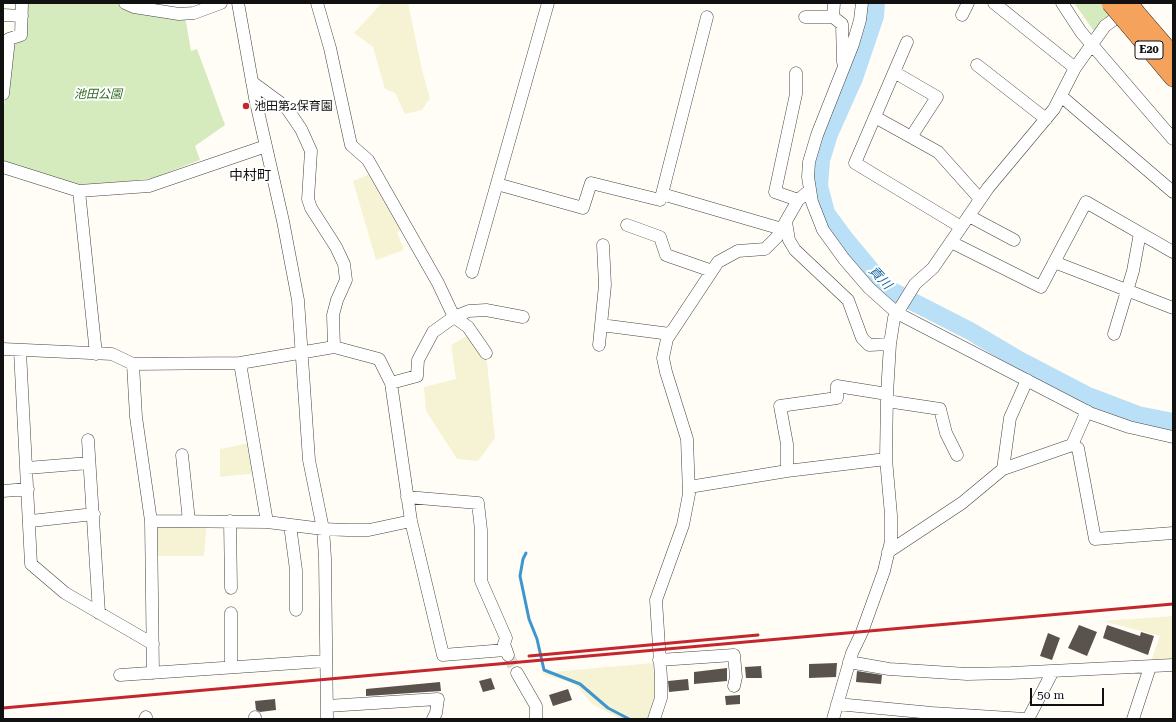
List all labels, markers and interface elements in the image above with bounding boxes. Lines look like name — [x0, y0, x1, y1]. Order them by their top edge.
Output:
road number: E20 — [1135, 41, 1163, 59]
park label: 池田公園 — [74, 87, 122, 101]
place label: 池田第2保育園 — [254, 99, 333, 113]
marker: 池田第2保育園 — [241, 101, 251, 111]
district label: 中村町 — [229, 168, 271, 184]
water label: 貢川 — [865, 263, 895, 293]
scale bar — [1032, 680, 1106, 706]
text: 50 m — [1037, 688, 1064, 702]

